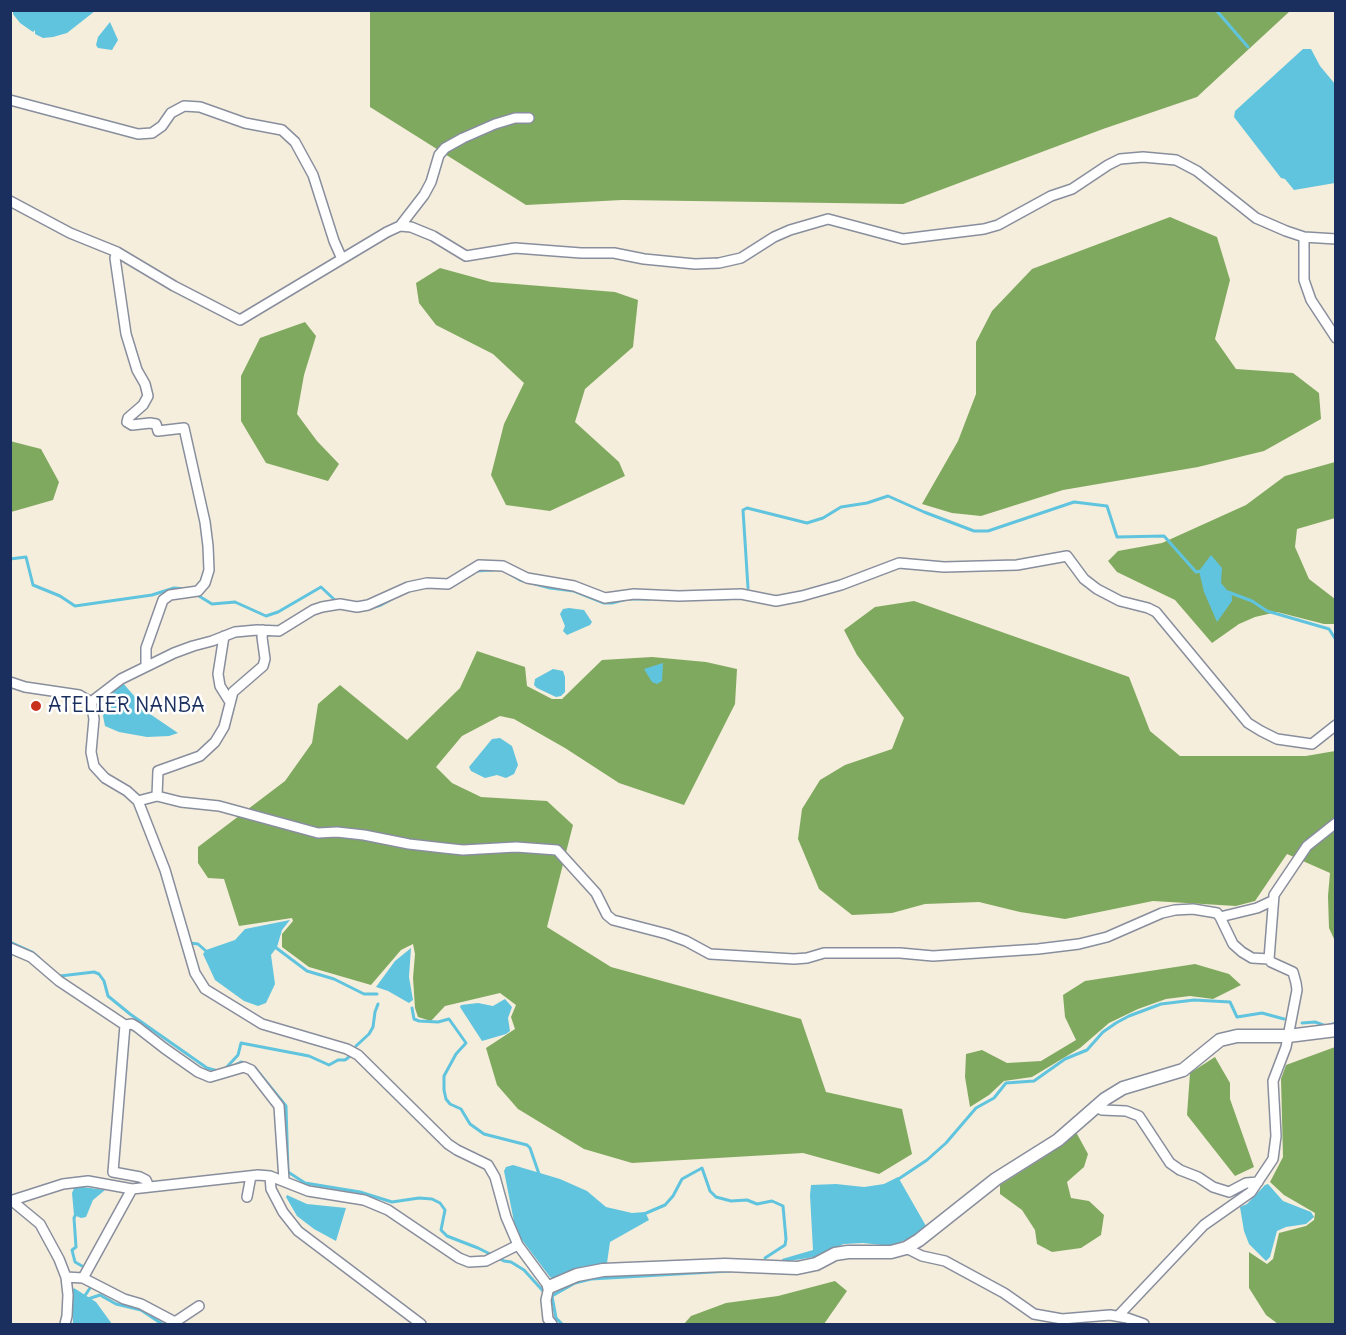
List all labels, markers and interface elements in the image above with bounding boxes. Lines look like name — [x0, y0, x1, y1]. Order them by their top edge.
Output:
place label: ATELIER NANBA — [48, 693, 205, 719]
marker: ATELIER NANBA — [29, 699, 43, 713]

